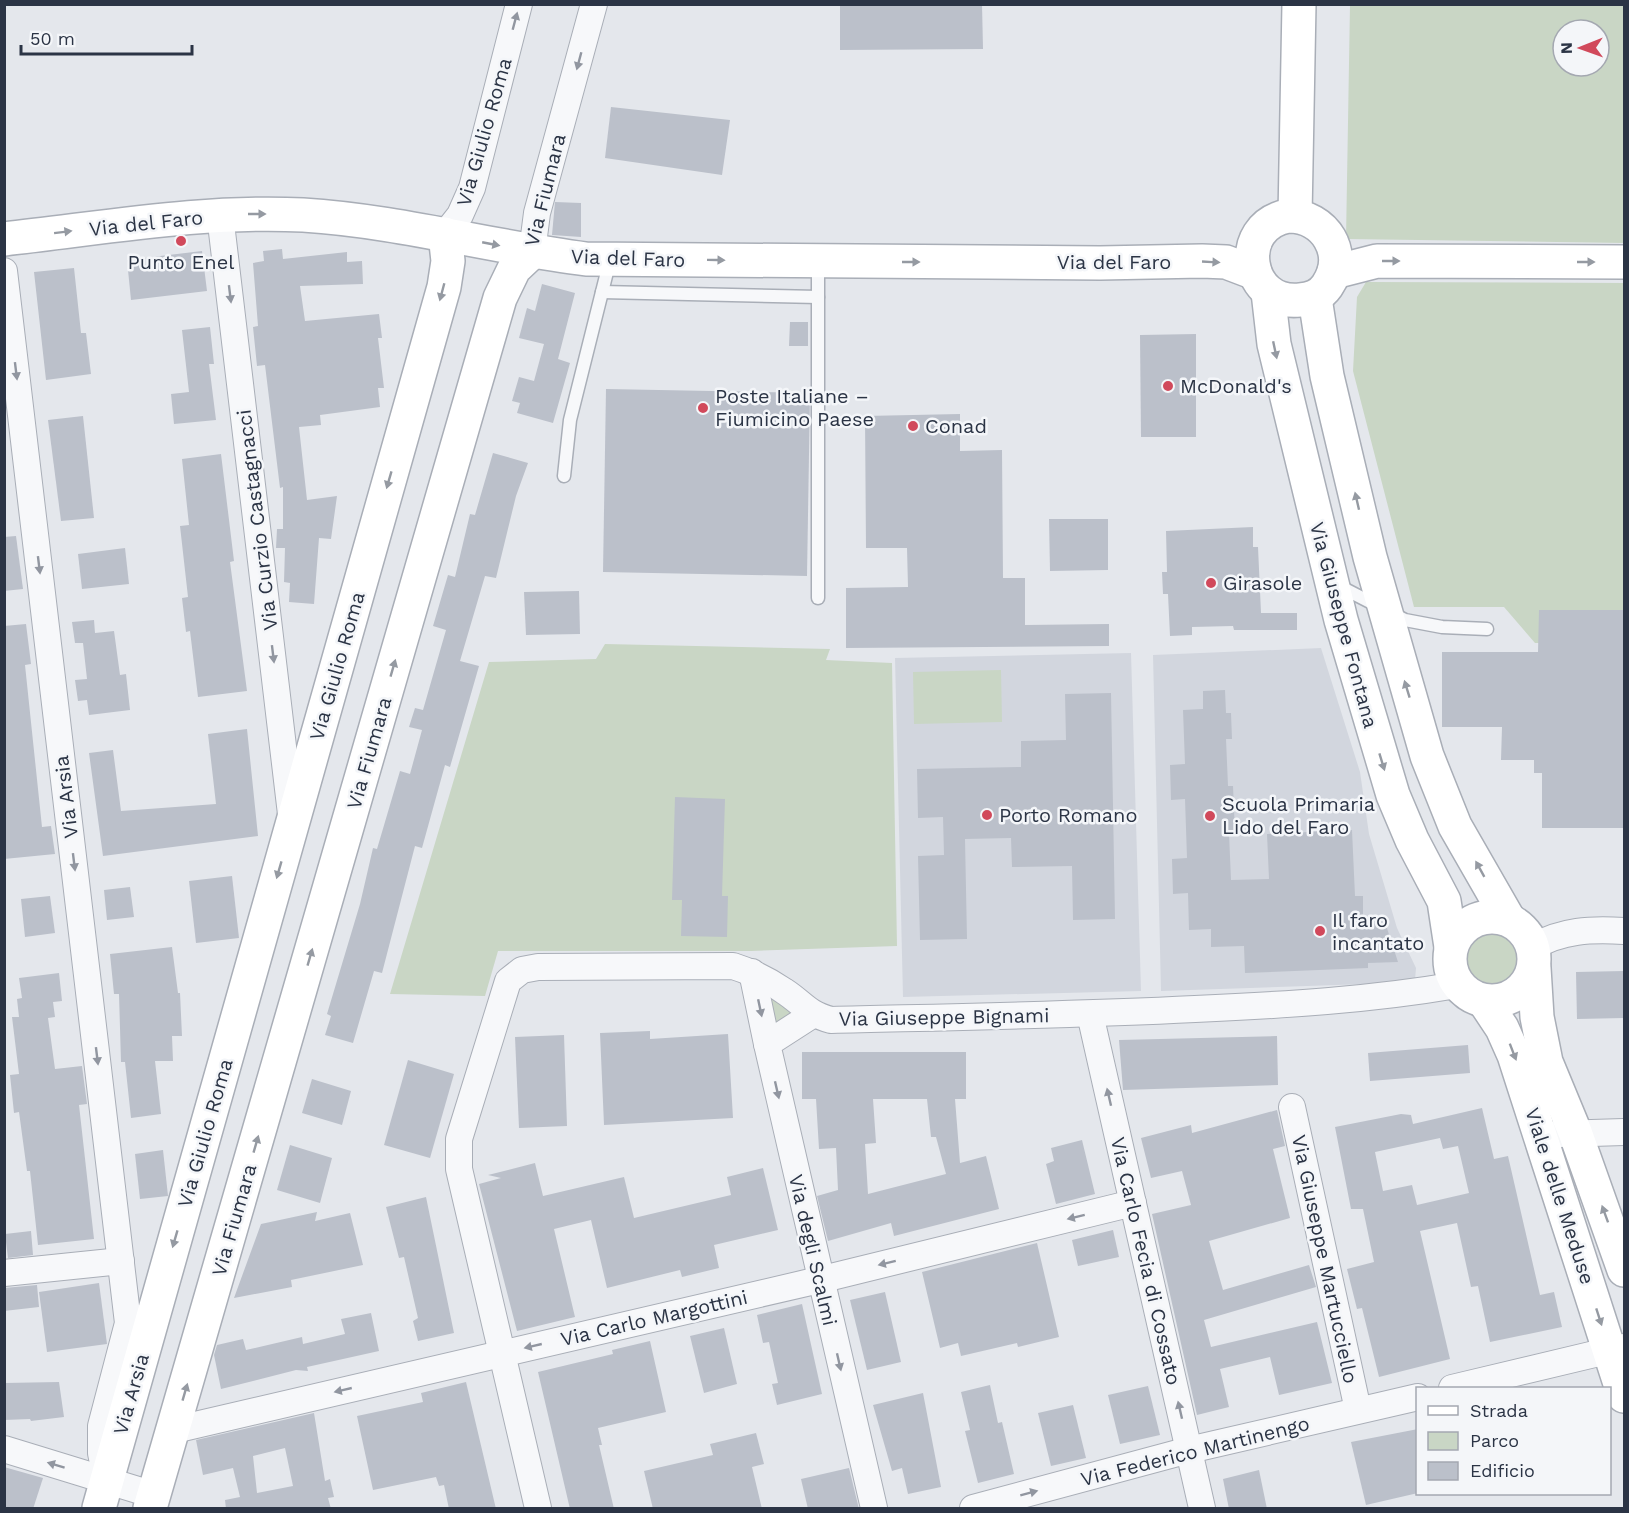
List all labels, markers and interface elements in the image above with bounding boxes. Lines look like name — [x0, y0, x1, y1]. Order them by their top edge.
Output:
one-way arrow — [511, 12, 520, 30]
scale bar — [21, 18, 192, 56]
north arrow — [1551, 18, 1611, 78]
text: 50 m — [30, 28, 75, 49]
text: N — [1557, 42, 1576, 54]
one-way arrow — [573, 52, 583, 70]
street label: Via Giulio Roma — [451, 55, 517, 209]
street label: Via Fiumara — [519, 131, 571, 249]
street label: Via del Faro — [88, 205, 204, 241]
one-way arrow — [247, 209, 266, 219]
one-way arrow — [53, 227, 72, 237]
marker: Punto Enel — [174, 234, 188, 248]
one-way arrow — [482, 240, 501, 249]
street label: Via del Faro — [570, 244, 686, 272]
place label: Punto Enel — [128, 250, 234, 274]
street label: Via del Faro — [1057, 250, 1171, 274]
one-way arrow — [707, 255, 726, 265]
one-way arrow — [1381, 256, 1400, 266]
one-way arrow — [902, 257, 921, 267]
one-way arrow — [1202, 257, 1221, 266]
one-way arrow — [1576, 257, 1595, 267]
one-way arrow — [437, 283, 446, 301]
one-way arrow — [225, 285, 234, 304]
one-way arrow — [1271, 341, 1281, 360]
one-way arrow — [11, 361, 21, 380]
place label: McDonald's — [1180, 374, 1292, 398]
marker: McDonald's — [1161, 379, 1175, 393]
place label: Poste Italiane – Fiumicino Paese — [715, 384, 874, 431]
marker: Poste Italiane – Fiumicino Paese — [696, 401, 710, 415]
street label: Via Curzio Castagnacci — [232, 408, 282, 632]
place label: Conad — [925, 414, 987, 438]
marker: Conad — [906, 419, 920, 433]
one-way arrow — [384, 471, 394, 489]
one-way arrow — [1352, 491, 1361, 510]
street label: Via Giuseppe Fontana — [1305, 519, 1383, 731]
one-way arrow — [34, 555, 44, 574]
place label: Girasole — [1223, 571, 1302, 595]
marker: Girasole — [1204, 576, 1218, 590]
street label: Via Giulio Roma — [304, 589, 370, 743]
one-way arrow — [268, 645, 277, 664]
one-way arrow — [389, 659, 398, 677]
one-way arrow — [1402, 680, 1411, 698]
street label: Via Fiumara — [342, 694, 396, 812]
street label: Via Arsia — [49, 754, 83, 840]
one-way arrow — [1378, 754, 1388, 772]
place label: Scuola Primaria Lido del Faro — [1222, 792, 1375, 839]
place label: Porto Romano — [999, 803, 1138, 827]
marker: Porto Romano — [980, 808, 994, 822]
marker: Scuola Primaria Lido del Faro — [1203, 809, 1217, 823]
one-way arrow — [69, 853, 79, 872]
one-way arrow — [274, 860, 284, 879]
one-way arrow — [1475, 860, 1485, 877]
place label: Il faro incantato — [1332, 908, 1424, 955]
marker: Il faro incantato — [1313, 924, 1327, 938]
one-way arrow — [306, 948, 315, 966]
one-way arrow — [755, 999, 765, 1017]
street label: Via Giuseppe Bignami — [838, 1003, 1050, 1031]
one-way arrow — [1508, 1043, 1518, 1061]
one-way arrow — [92, 1047, 102, 1066]
street label: Via Giulio Roma — [172, 1056, 238, 1210]
one-way arrow — [773, 1080, 782, 1099]
one-way arrow — [1104, 1088, 1113, 1107]
street label: Viale delle Meduse — [1520, 1105, 1600, 1287]
street label: Via Giuseppe Martucciello — [1287, 1132, 1363, 1386]
one-way arrow — [252, 1135, 261, 1153]
street label: Via Carlo Fecia di Cossato — [1106, 1135, 1186, 1387]
street label: Via Fiumara — [207, 1161, 261, 1279]
street label: Via degli Scalmi — [784, 1172, 842, 1328]
one-way arrow — [1599, 1205, 1609, 1223]
one-way arrow — [1067, 1213, 1086, 1223]
one-way arrow — [170, 1230, 179, 1248]
one-way arrow — [878, 1259, 896, 1269]
street label: Via Carlo Margottini — [558, 1285, 750, 1351]
one-way arrow — [1595, 1308, 1604, 1326]
one-way arrow — [524, 1341, 543, 1351]
street label: Via Arsia — [108, 1351, 154, 1437]
one-way arrow — [834, 1352, 844, 1371]
one-way arrow — [180, 1383, 190, 1401]
one-way arrow — [334, 1386, 353, 1396]
legend — [1416, 1387, 1611, 1495]
text: Strada — [1470, 1400, 1528, 1421]
one-way arrow — [1175, 1401, 1184, 1420]
street label: Via Federico Martinengo — [1078, 1411, 1312, 1491]
text: Parco — [1470, 1430, 1519, 1451]
one-way arrow — [47, 1460, 65, 1469]
text: Edificio — [1470, 1460, 1535, 1481]
one-way arrow — [1020, 1488, 1038, 1498]

